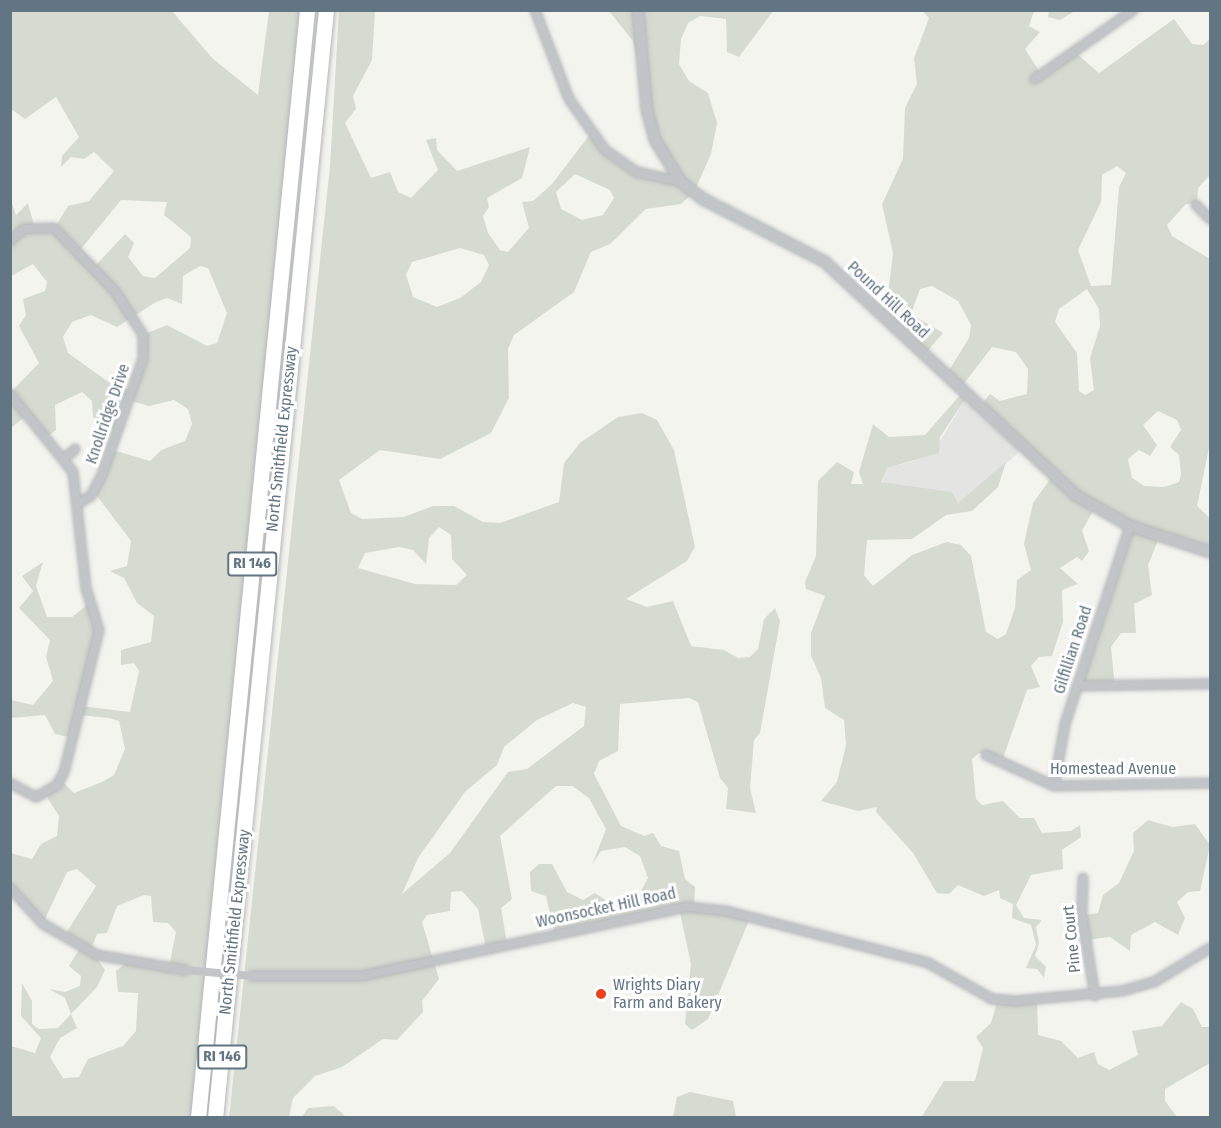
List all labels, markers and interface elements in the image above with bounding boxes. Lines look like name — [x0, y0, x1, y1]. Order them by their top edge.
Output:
street label: Pound Hill Road — [843, 257, 933, 343]
street label: North Smithfield Expressway — [263, 345, 301, 533]
street label: Knollridge Drive — [82, 361, 134, 467]
road number: RI 146 — [226, 552, 278, 576]
street label: Gilfillian Road — [1050, 604, 1096, 696]
street label: Homestead Avenue — [1050, 759, 1176, 779]
street label: North Smithfield Expressway — [216, 828, 254, 1016]
street label: Woonsocket Hill Road — [534, 884, 678, 932]
street label: Pine Court — [1059, 904, 1085, 974]
place label: Wrights Diary Farm and Bakery — [613, 975, 722, 1013]
marker: Wrights Diary Farm and Bakery — [594, 987, 608, 1001]
road number: RI 146 — [196, 1045, 248, 1069]

